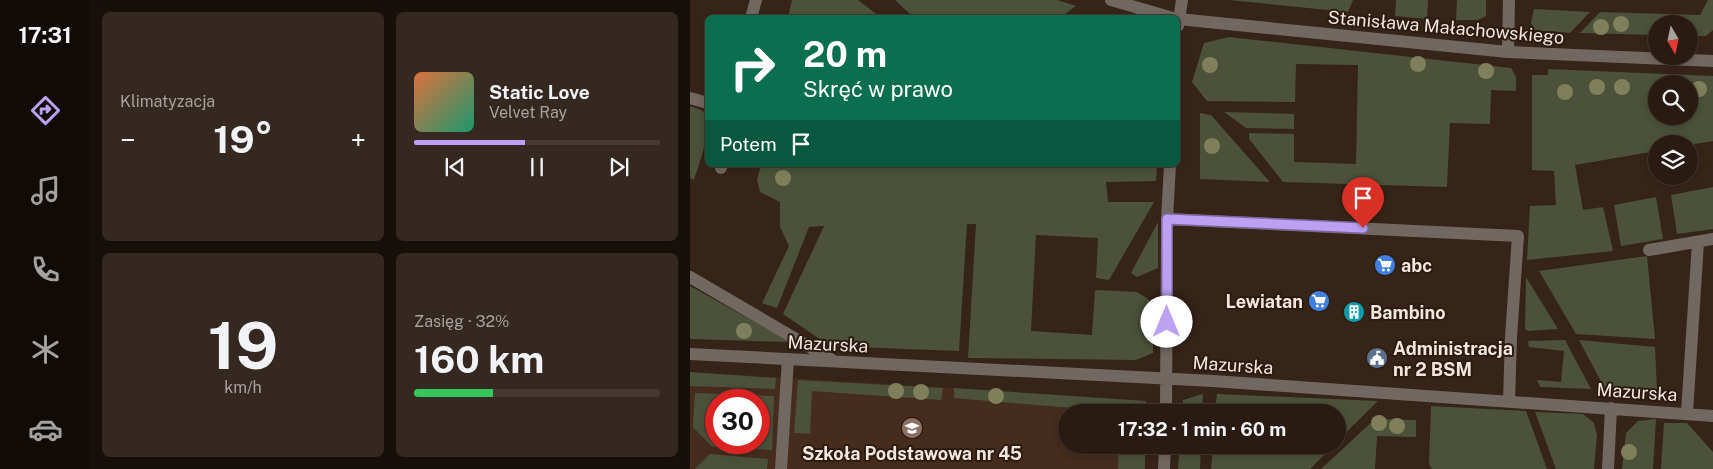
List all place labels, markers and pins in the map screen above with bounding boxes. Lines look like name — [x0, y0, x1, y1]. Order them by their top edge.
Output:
pin — [1342, 177, 1384, 228]
supermarket icon: abc — [1373, 253, 1397, 277]
place label: abc — [1401, 255, 1432, 276]
supermarket icon: Lewiatan — [1307, 289, 1331, 313]
place label: Lewiatan — [1225, 291, 1303, 312]
building icon: Bambino — [1342, 300, 1366, 324]
place label: Bambino — [1370, 302, 1446, 323]
place label: Administracja nr 2 BSM — [1393, 338, 1513, 380]
public building icon: Administracja nr 2 BSM — [1365, 346, 1389, 370]
school or university icon: Szkoła Podstawowa nr 45 — [900, 416, 924, 440]
place label: Szkoła Podstawowa nr 45 — [802, 443, 1022, 464]

